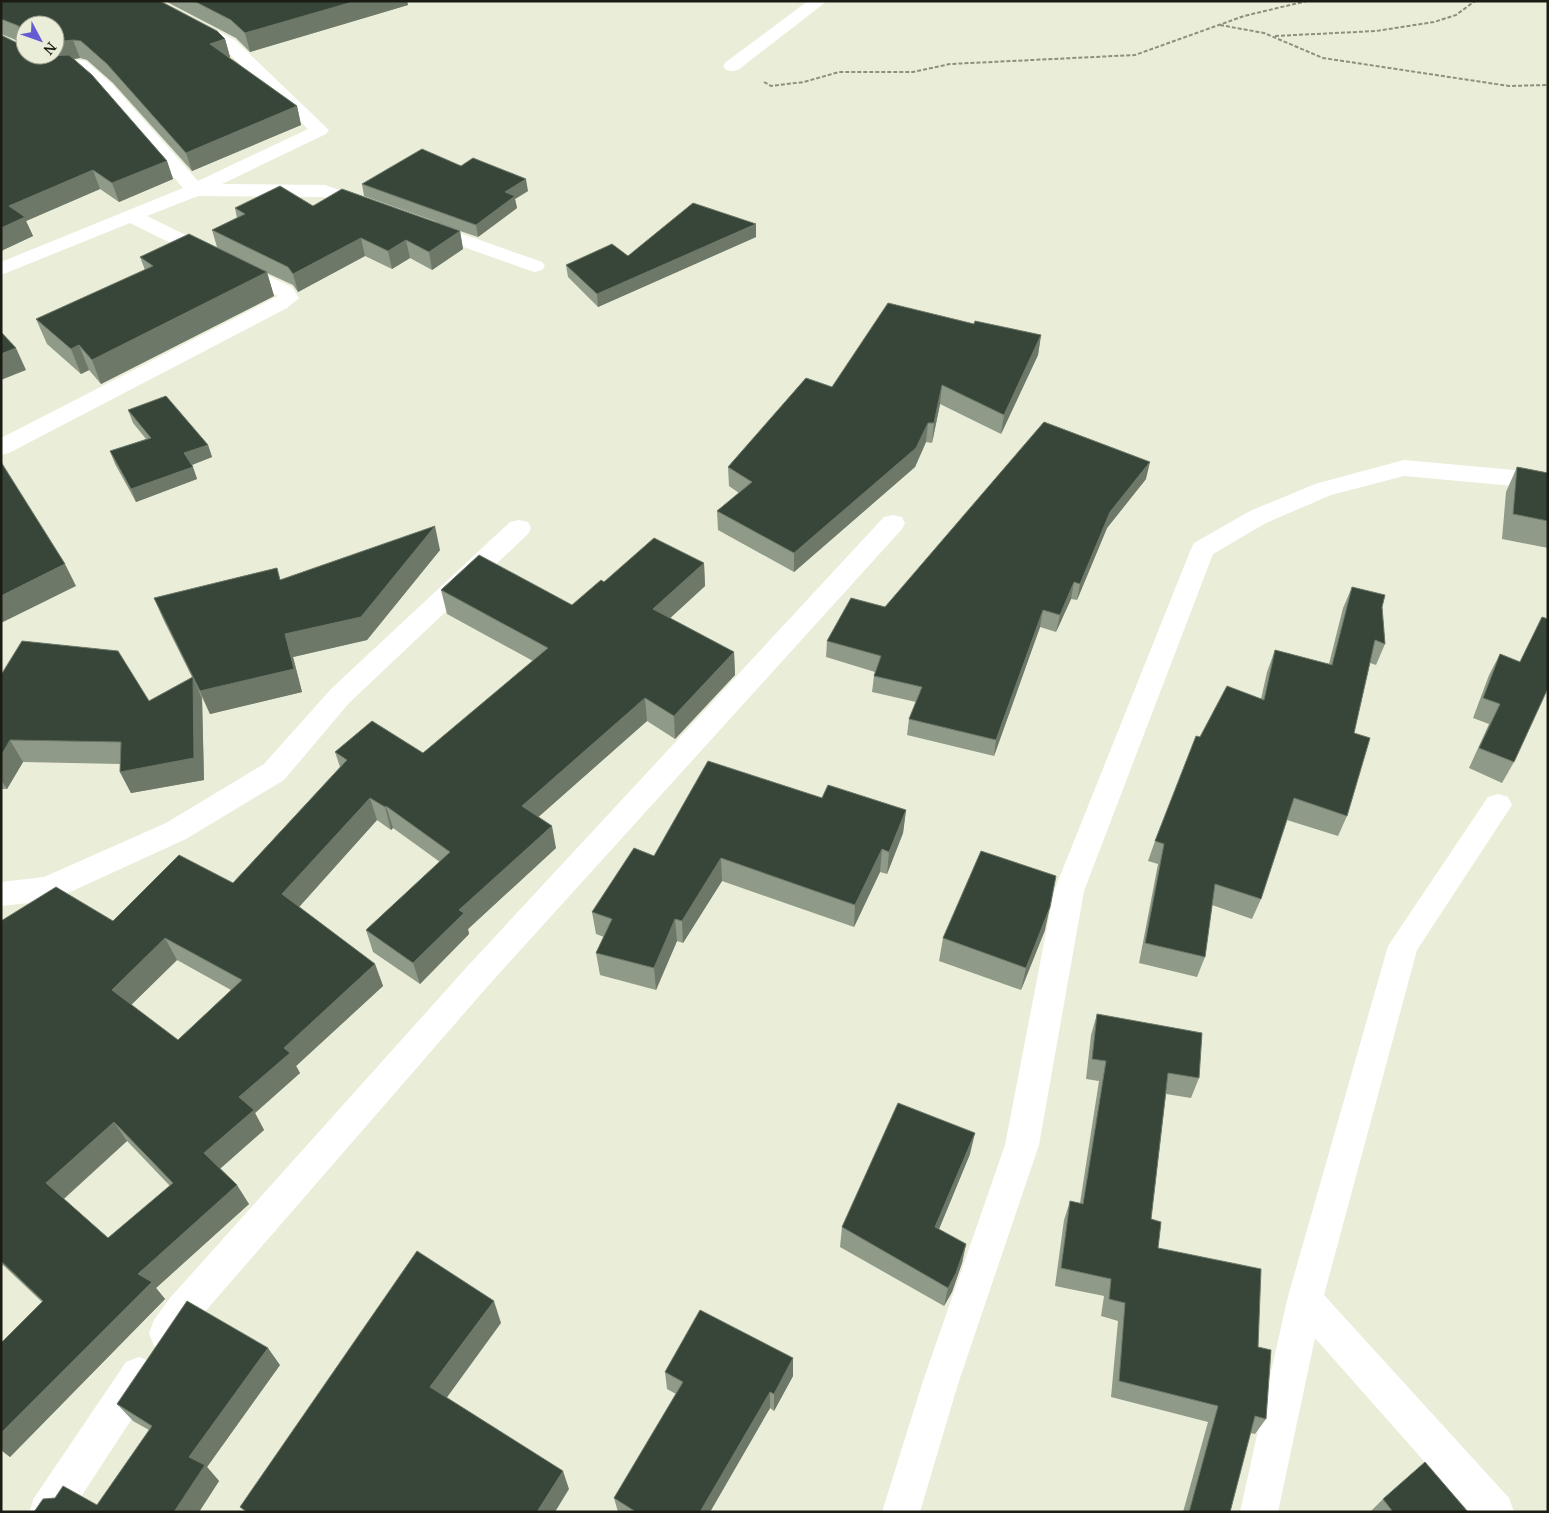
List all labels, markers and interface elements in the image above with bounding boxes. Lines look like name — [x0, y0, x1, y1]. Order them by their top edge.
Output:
north arrow — [15, 15, 65, 65]
text: N — [39, 38, 61, 59]

